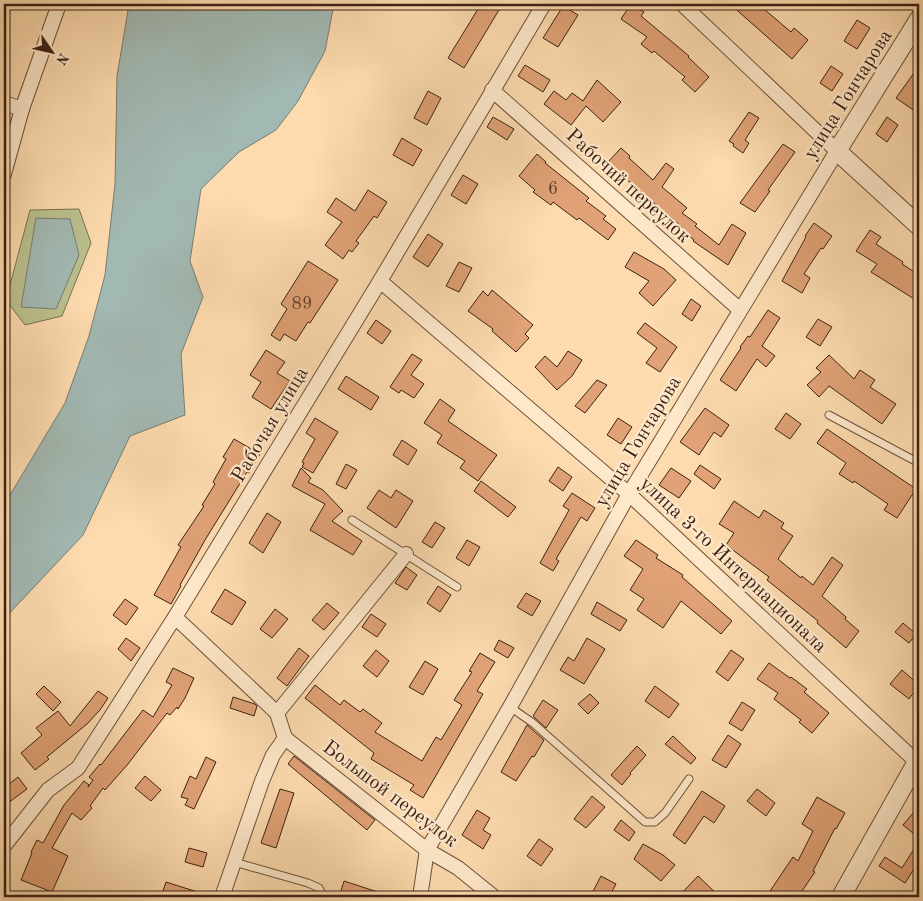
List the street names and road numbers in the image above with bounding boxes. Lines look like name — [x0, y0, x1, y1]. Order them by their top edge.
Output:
street label: улица Гончарова — [801, 27, 897, 163]
street label: Рабочий переулок — [562, 126, 694, 247]
street label: Рабочая улица — [229, 364, 313, 486]
street label: улица Гончарова — [592, 373, 686, 511]
street label: улица 3-го Интернационала — [635, 474, 830, 657]
street label: Большой переулок — [319, 738, 461, 852]

